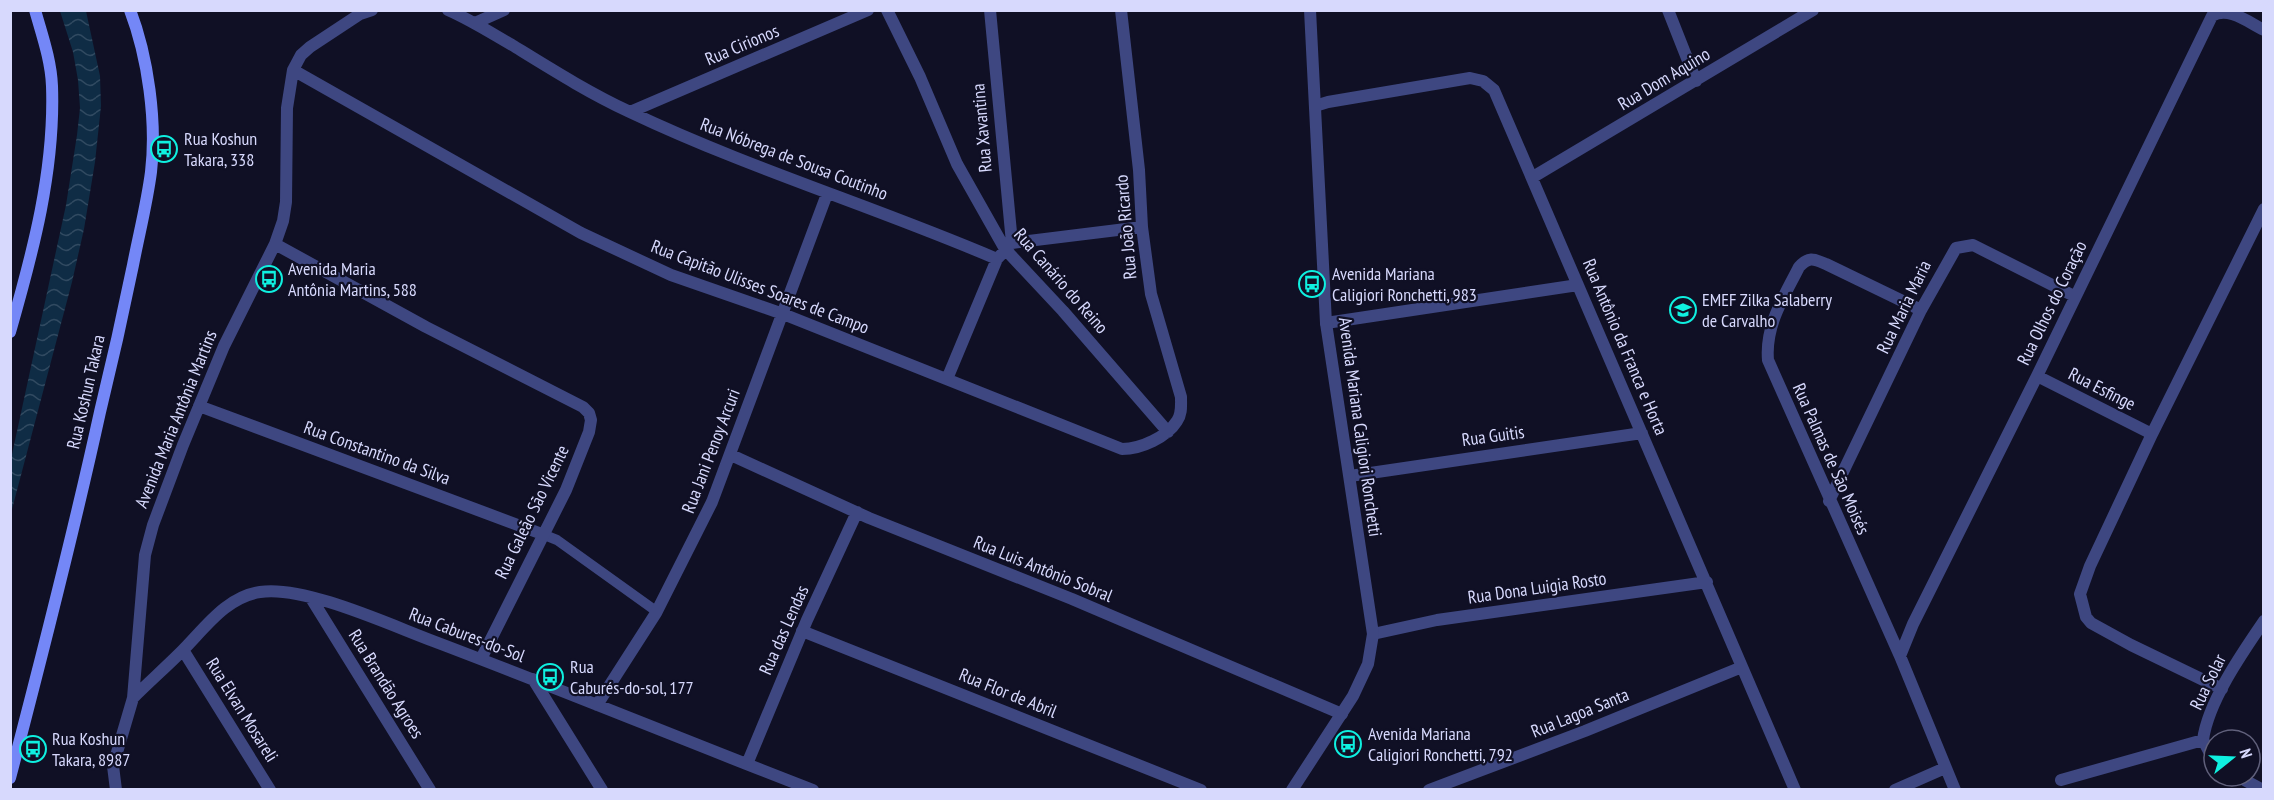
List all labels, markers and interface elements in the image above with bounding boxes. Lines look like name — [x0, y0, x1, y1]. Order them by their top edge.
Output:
street label: Rua Cirionos — [701, 19, 782, 70]
street label: Rua Dom Aquino — [1614, 42, 1714, 115]
street label: Rua Xavantina — [966, 83, 997, 173]
street label: Rua Nóbrega de Sousa Coutinho — [697, 112, 891, 205]
place label: Rua Koshun Takara, 338 — [184, 127, 257, 171]
bus stop icon: Rua Koshun Takara, 338 — [149, 134, 179, 164]
street label: Rua João Ricardo — [1109, 174, 1142, 280]
street label: Rua Canário do Reino — [1009, 223, 1114, 338]
street label: Rua Capitão Ulisses Soares de Campo — [648, 234, 873, 339]
street label: Rua Olhos do Coração — [2012, 237, 2092, 369]
street label: Rua Antônio da Franca e Horta — [1578, 255, 1673, 438]
street label: Rua Maria Maria — [1871, 256, 1936, 357]
place label: Avenida Maria Antônia Martins, 588 — [288, 257, 417, 301]
place label: Avenida Mariana Caligiori Ronchetti, 983 — [1332, 262, 1477, 306]
bus stop icon: Avenida Maria Antônia Martins, 588 — [254, 264, 284, 294]
bus stop icon: Avenida Mariana Caligiori Ronchetti, 983 — [1297, 269, 1327, 299]
place label: EMEF Zilka Salaberry de Carvalho — [1702, 288, 1832, 332]
school or university icon: EMEF Zilka Salaberry de Carvalho — [1668, 295, 1698, 325]
street label: Avenida Mariana Caligiori Ronchetti — [1334, 316, 1387, 538]
street label: Avenida Maria Antônia Martins — [129, 327, 222, 511]
street label: Rua Koshun Takara — [61, 333, 110, 451]
street label: Rua Esfinge — [2065, 362, 2140, 415]
street label: Rua Palmas de São Moisés — [1788, 379, 1875, 538]
street label: Rua Jani Penoy Arcuri — [676, 385, 745, 516]
street label: Rua Constantino da Silva — [301, 415, 454, 490]
street label: Rua Guitis — [1460, 420, 1526, 451]
street label: Rua Galeão São Vicente — [489, 441, 574, 582]
street label: Rua Luis Antônio Sobral — [970, 530, 1117, 607]
street label: Rua Dona Luigia Rosto — [1466, 566, 1608, 609]
street label: Rua das Lendas — [754, 582, 813, 678]
street label: Rua Cabures-do-Sol — [406, 602, 529, 668]
street label: Rua Brandão Agroes — [344, 625, 429, 743]
street label: Rua Solar — [2184, 650, 2231, 713]
street label: Rua Elvan Mosareli — [201, 653, 284, 766]
place label: Rua Caburés-do-sol, 177 — [570, 655, 694, 699]
bus stop icon: Rua Caburés-do-sol, 177 — [535, 662, 565, 692]
street label: Rua Flor de Abril — [956, 662, 1061, 723]
street label: Rua Lagoa Santa — [1528, 683, 1632, 743]
place label: Avenida Mariana Caligiori Ronchetti, 792 — [1368, 722, 1513, 766]
place label: Rua Koshun Takara, 8987 — [52, 727, 130, 771]
north arrow — [2202, 728, 2262, 788]
bus stop icon: Avenida Mariana Caligiori Ronchetti, 792 — [1333, 729, 1363, 759]
bus stop icon: Rua Koshun Takara, 8987 — [18, 734, 48, 764]
text: N — [2235, 746, 2257, 761]

